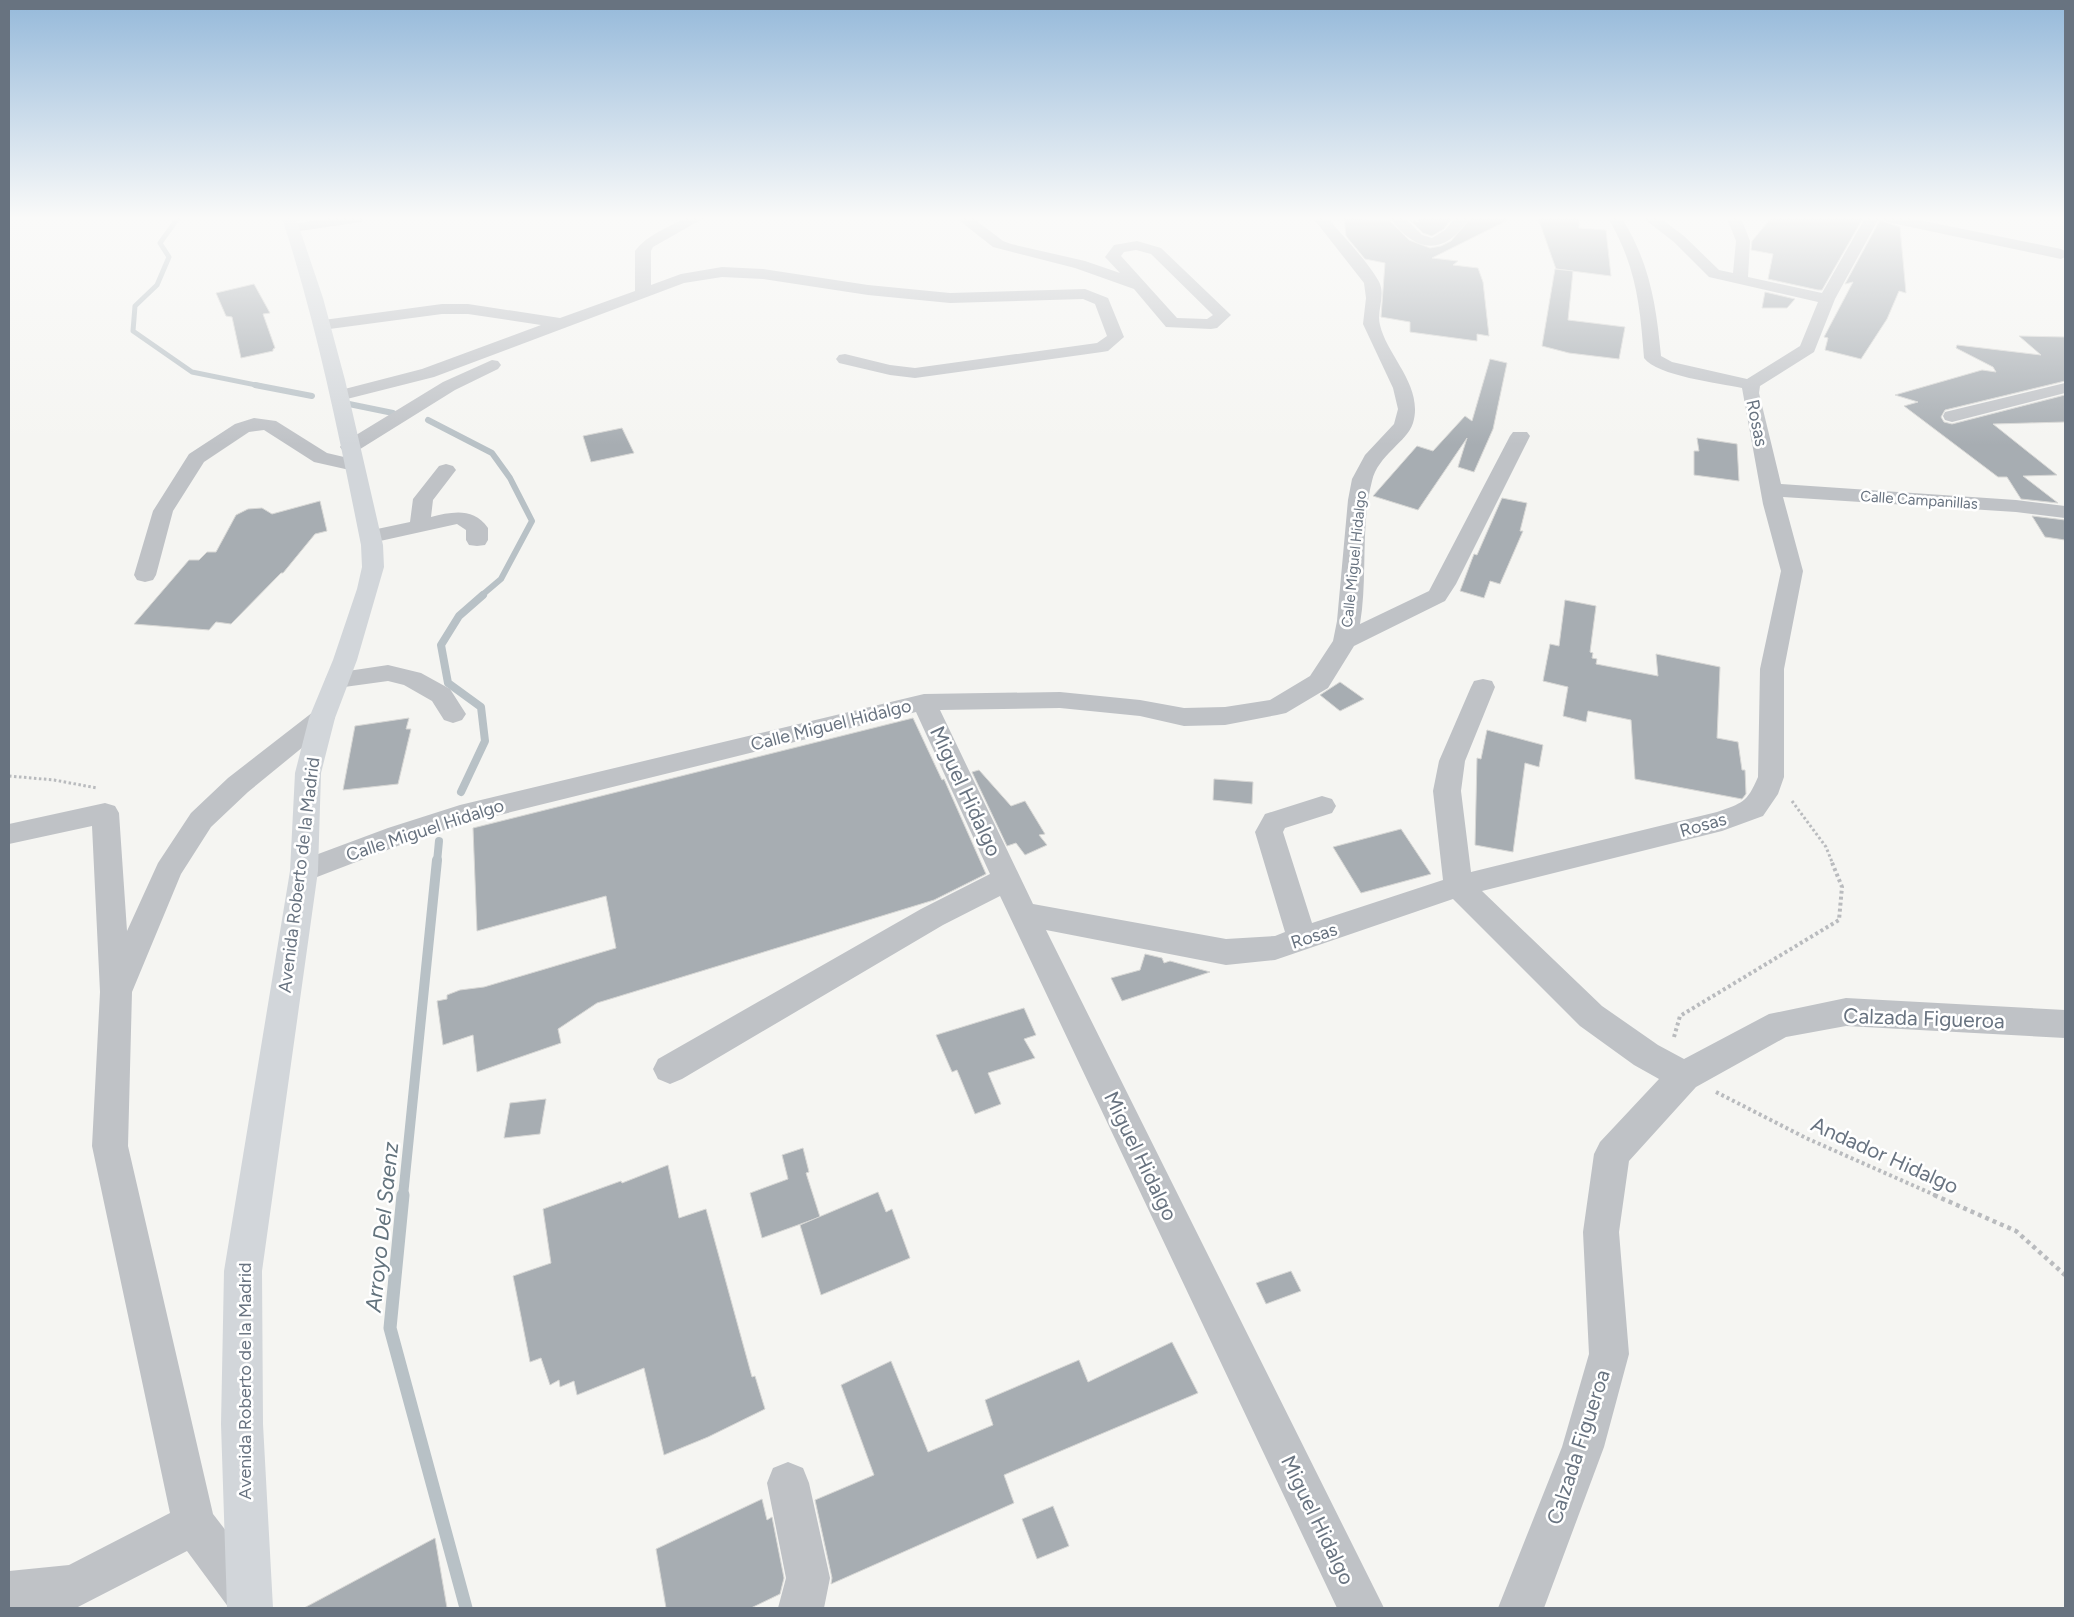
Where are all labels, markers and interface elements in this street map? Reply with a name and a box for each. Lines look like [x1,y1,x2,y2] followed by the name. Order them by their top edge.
[1741,397,1773,449] street label: Rosas
[1860,487,1978,513] street label: Calle Campanillas
[1338,489,1370,628] street label: Calle Miguel Hidalgo
[748,694,914,756] street label: Calle Miguel Hidalgo
[925,722,1007,860] street label: Miguel Hidalgo
[274,756,324,994] street label: Avenida Roberto de la Madrid
[343,794,507,866] street label: Calle Miguel Hidalgo
[1677,808,1729,842] street label: Rosas
[1288,918,1340,954] street label: Rosas
[1843,1003,2005,1033] street label: Calzada Figueroa
[1099,1087,1183,1225] street label: Miguel Hidalgo
[1808,1111,1962,1199] street label: Andador Hidalgo
[360,1140,404,1314] water label: Arroyo Del Saenz
[234,1262,256,1500] street label: Avenida Roberto de la Madrid
[1541,1366,1615,1528] street label: Calzada Figueroa
[1276,1451,1360,1589] street label: Miguel Hidalgo

